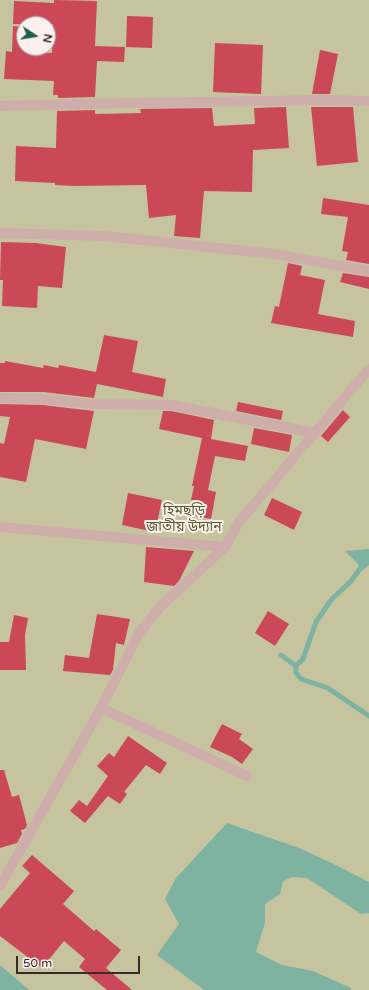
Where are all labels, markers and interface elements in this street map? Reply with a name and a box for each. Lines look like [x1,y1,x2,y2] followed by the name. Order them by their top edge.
[16,16,56,56] north arrow
[40,33,55,44] text: N
[146,503,222,536] park label: হিমছড়ি জাতীয় উদ্যান
[18,948,142,974] scale bar
[23,956,52,970] text: 50 m

